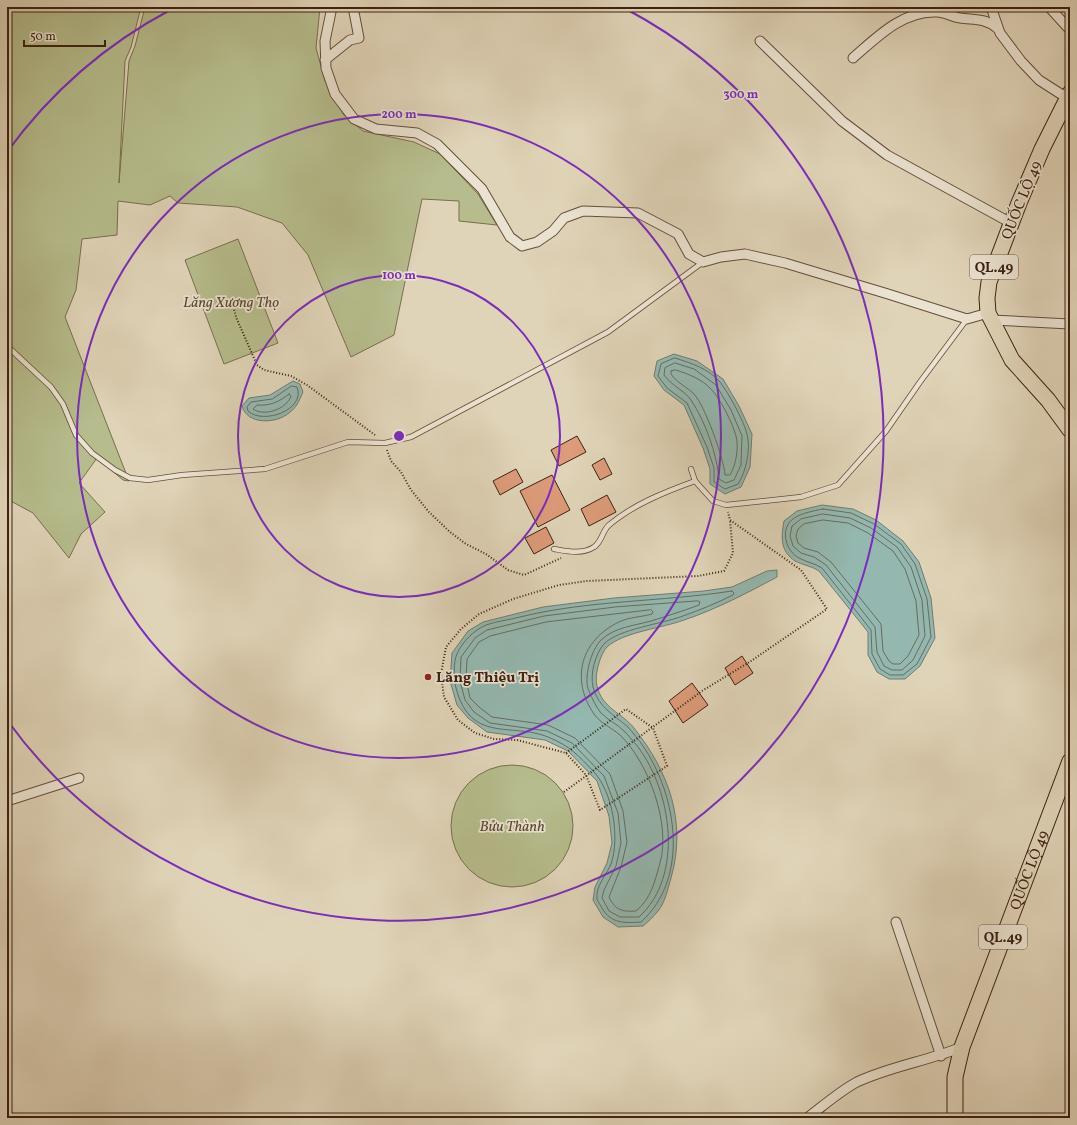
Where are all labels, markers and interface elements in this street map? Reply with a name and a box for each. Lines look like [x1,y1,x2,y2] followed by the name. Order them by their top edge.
[24,22,105,48] scale bar
[30,29,56,45] text: 50 m
[724,87,759,103] text: 300 m
[381,107,417,123] text: 200 m
[996,157,1048,243] street label: QUỐC LỘ 49
[970,255,1018,279] road number: QL.49
[382,268,416,284] text: 100 m
[183,293,279,314] park label: Lăng Xương Thọ
[392,429,406,443] centre of rings
[436,668,539,689] place label: Lăng Thiệu Trị
[423,672,433,682] marker: Lăng Thiệu Trị
[479,817,545,838] park label: Bửu Thành
[1006,828,1055,913] street label: QUỐC LỘ 49
[979,925,1027,949] road number: QL.49

